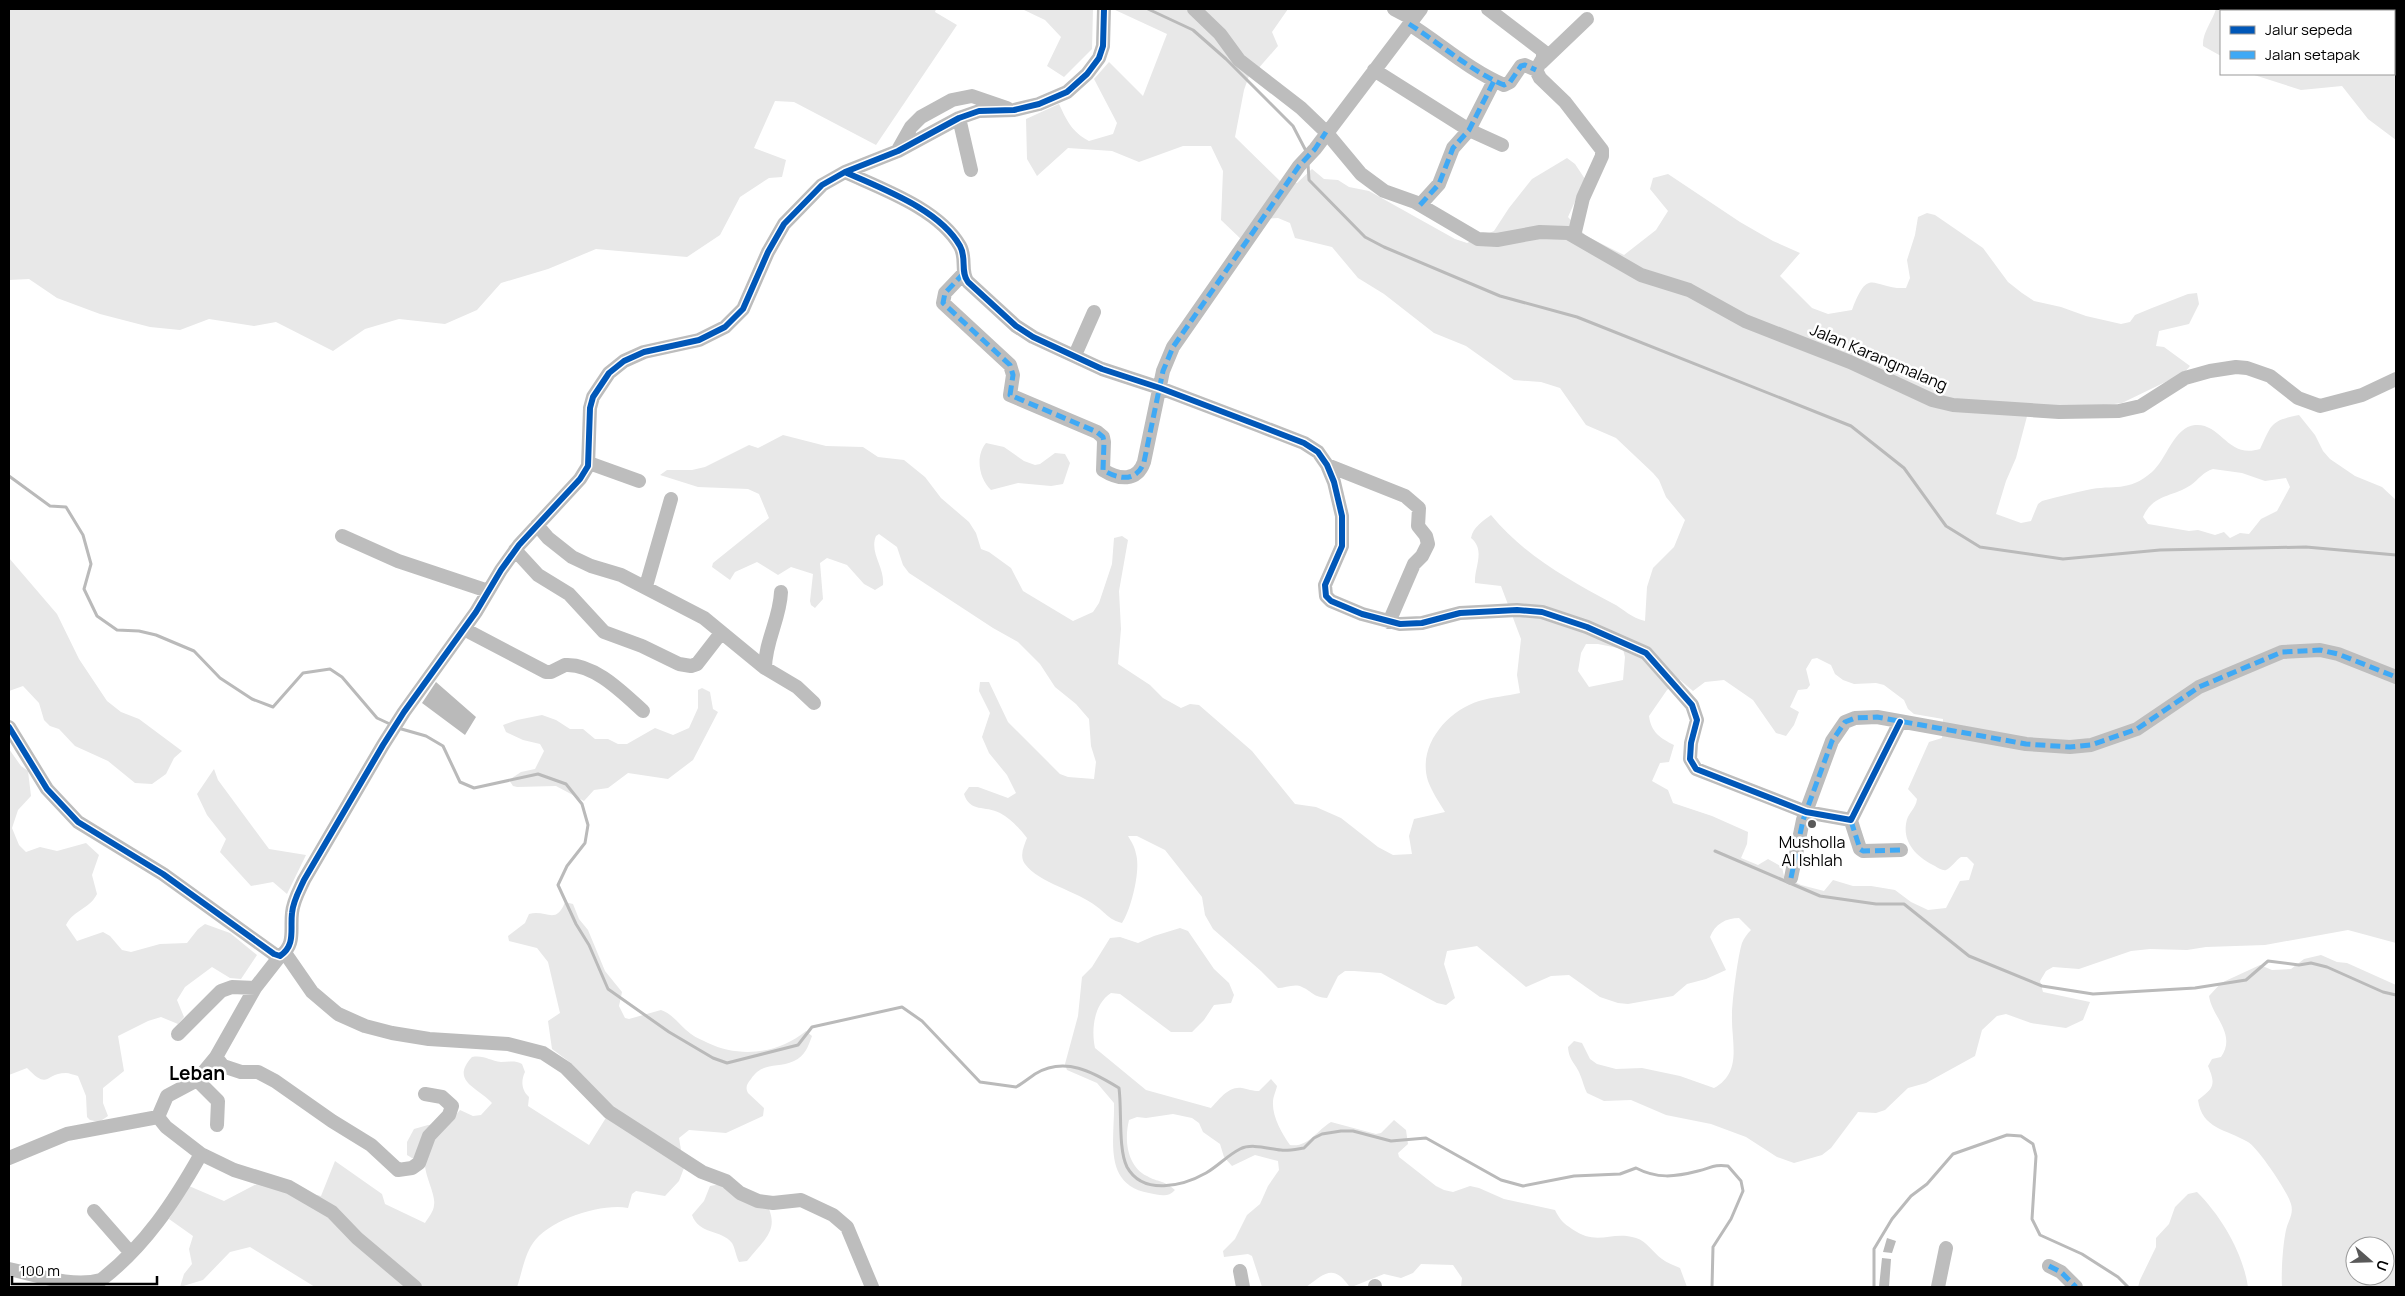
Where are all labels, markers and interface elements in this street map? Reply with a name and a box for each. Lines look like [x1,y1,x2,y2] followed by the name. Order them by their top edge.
[2220,10,2395,75] legend
[2265,19,2352,40] text: Jalur sepeda
[2265,44,2360,65] text: Jalan setapak
[1807,318,1951,396] street label: Jalan Karangmalang
[1806,818,1818,830] marker: Musholla Al Ishlah
[1779,831,1845,871] place label: Musholla Al Ishlah
[169,1060,225,1086] district label: Leban
[2345,1236,2395,1286] north arrow
[12,1254,158,1286] scale bar
[2372,1258,2393,1274] text: U
[20,1260,60,1281] text: 100 m

